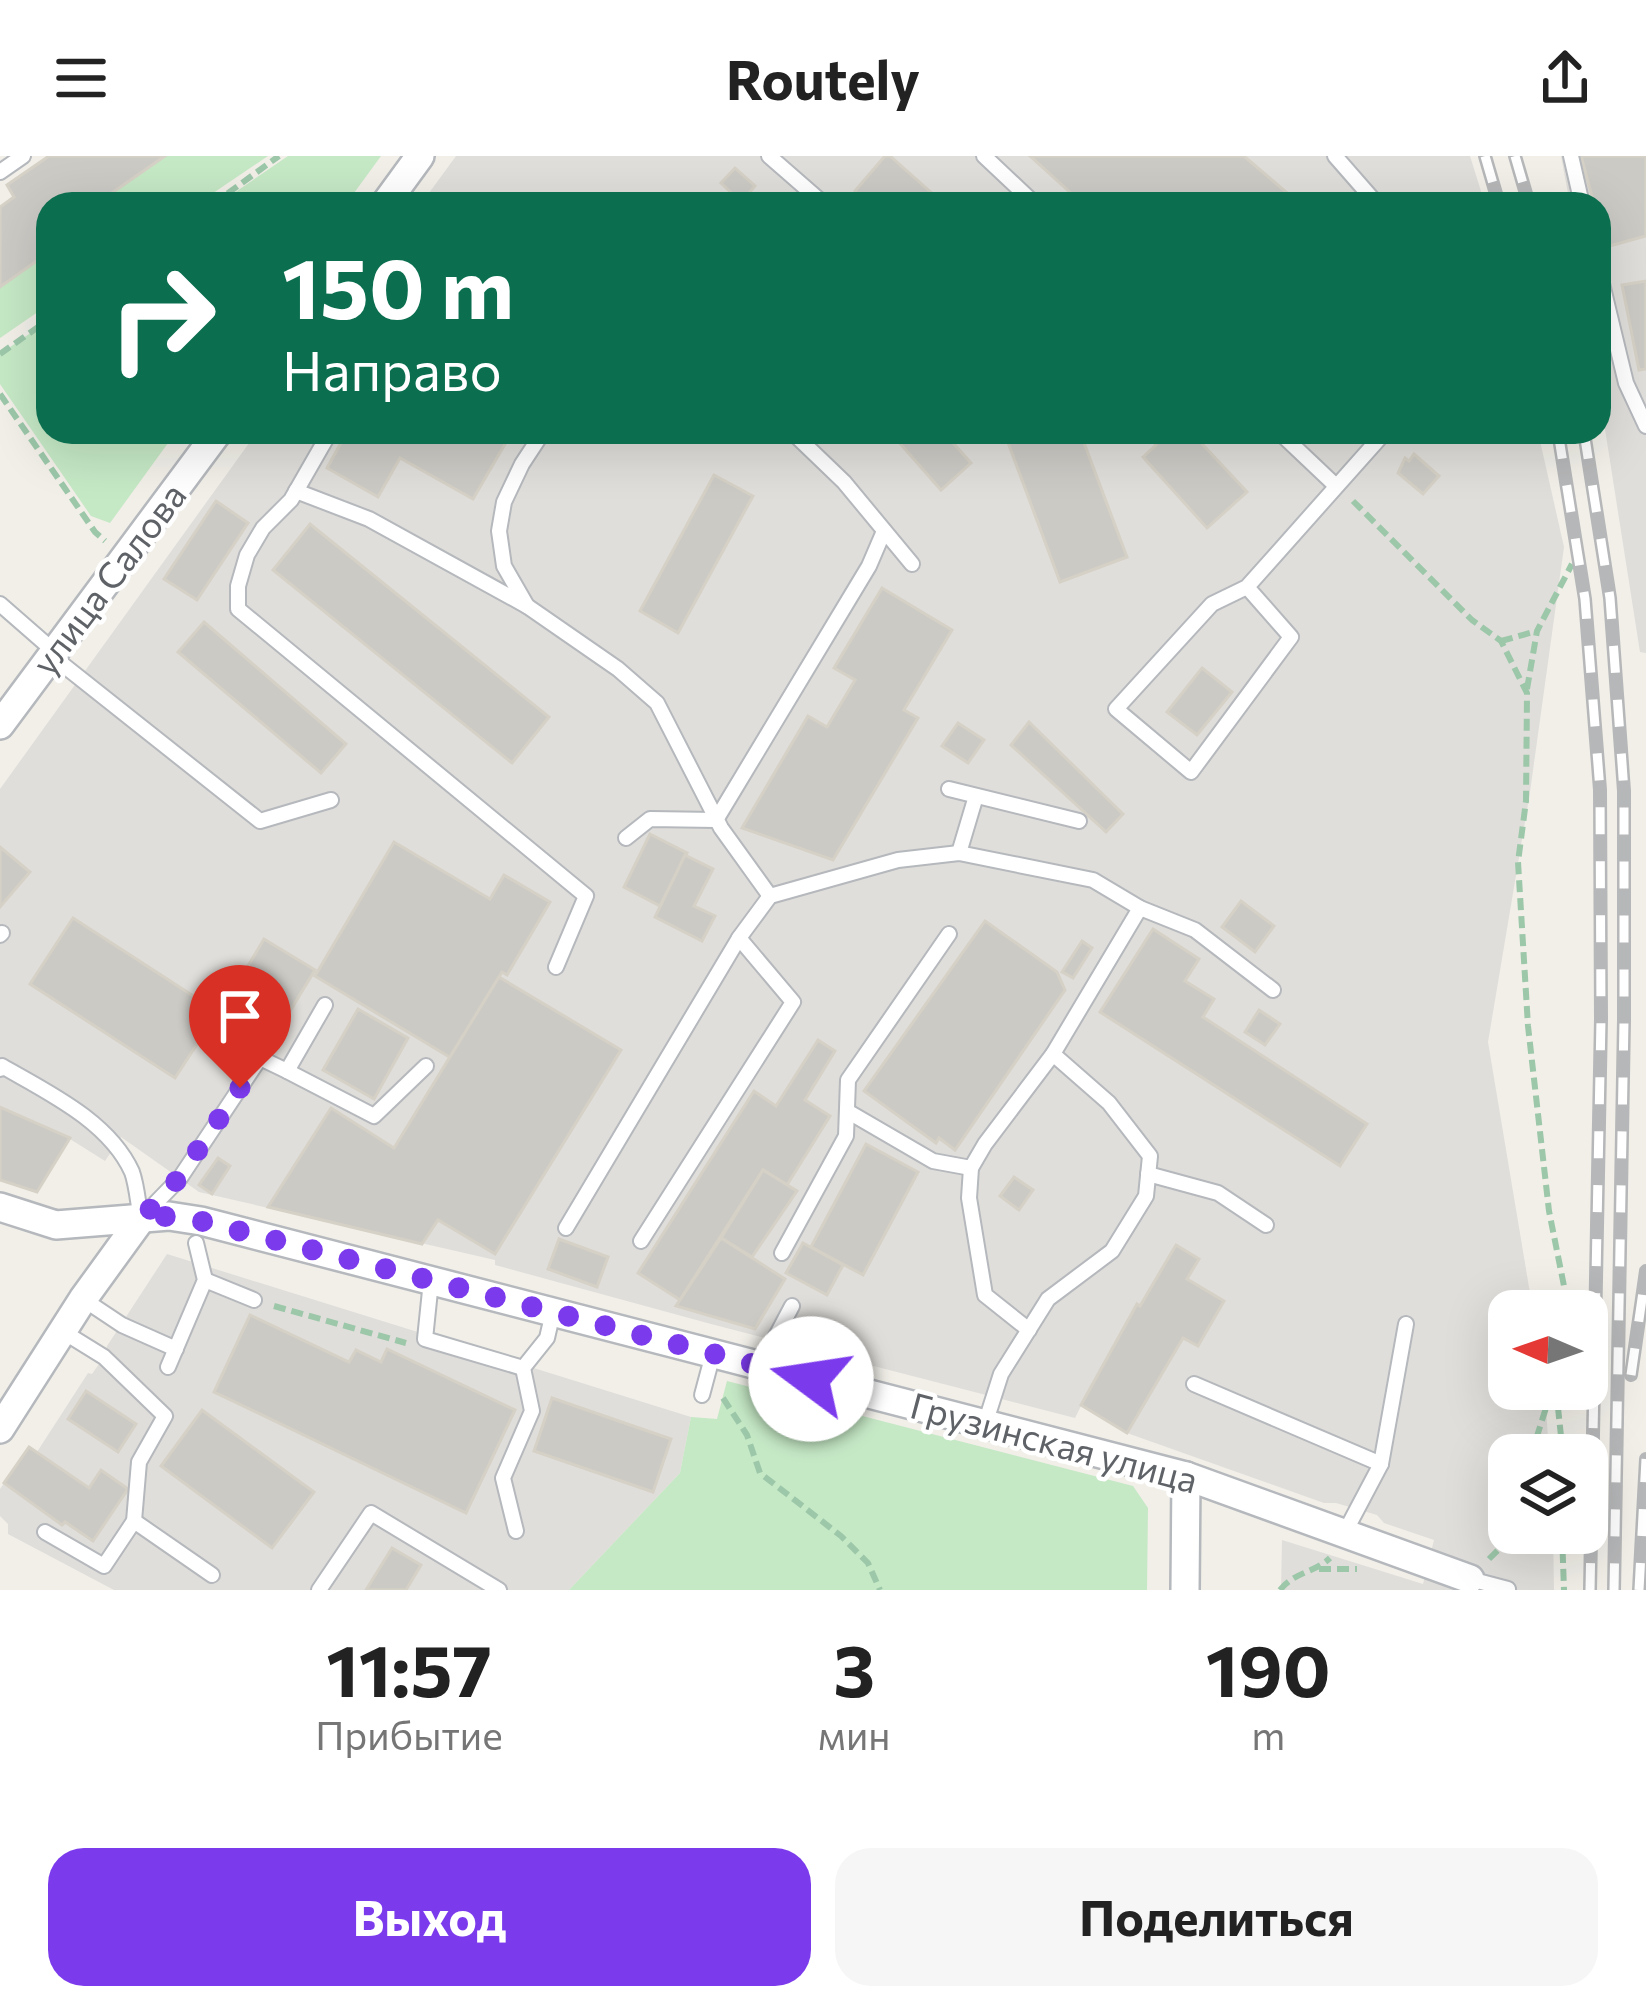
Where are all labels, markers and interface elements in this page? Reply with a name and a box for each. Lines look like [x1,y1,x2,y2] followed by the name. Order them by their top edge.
[48,45,114,111] icon: menu
[726,45,920,111] text: Routely
[1532,45,1598,111] icon: share
[282,234,514,336] text: 150 m
[84,240,240,396] icon: right
[282,336,502,402] text: Направо
[21,473,194,682] street label: улица Салова
[189,965,291,1088] pin
[207,983,273,1049] icon: arrive
[1488,1290,1608,1410] north arrow
[1488,1290,1608,1554] map controls
[748,1316,874,1442] position arrow
[906,1382,1203,1501] street label: Грузинская улица
[1488,1434,1608,1554] button: layers
[326,1624,492,1712] text: 11:57
[833,1624,875,1712] text: 3
[1206,1624,1331,1712] text: 190
[315,1710,503,1758] text: Прибытие
[818,1710,890,1758] text: мин
[1251,1710,1285,1758] text: m
[48,1848,811,1986] button: Выход
[835,1848,1598,1986] button: Поделиться

